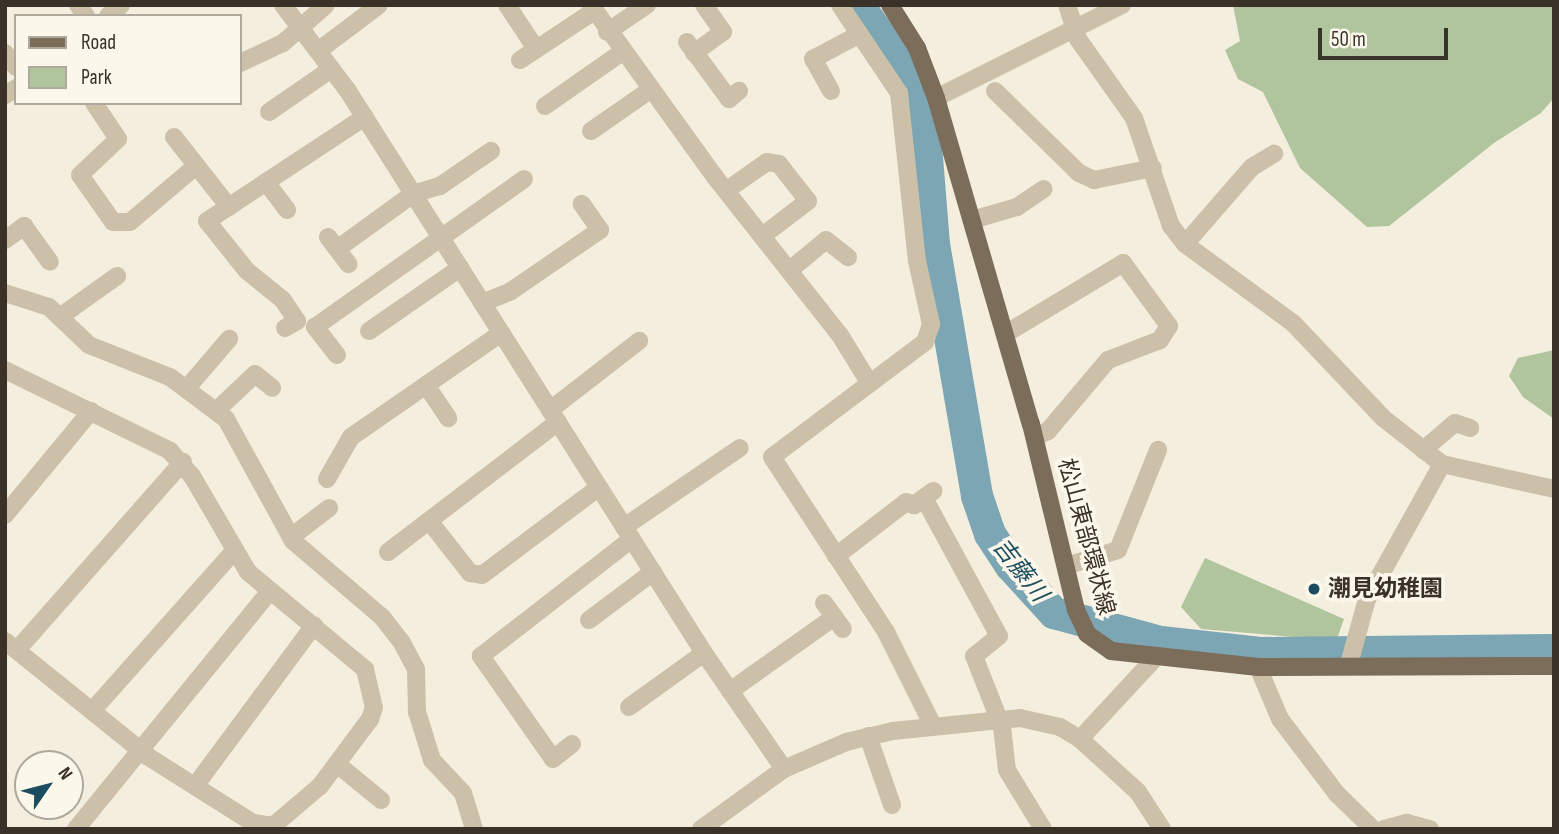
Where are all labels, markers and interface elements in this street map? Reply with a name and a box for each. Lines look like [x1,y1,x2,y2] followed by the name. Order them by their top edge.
[14,14,242,105] legend
[1321,14,1450,58] scale bar
[1331,27,1366,52] text: 50 m
[81,30,116,55] text: Road
[81,65,112,90] text: Park
[1052,456,1120,618] street label: 松山東部環状線
[986,533,1054,607] water label: 吉藤川
[1328,575,1443,603] place label: 潮見幼稚園
[1306,581,1322,597] marker: 潮見幼稚園
[14,750,84,820] north arrow
[53,763,77,785] text: N

